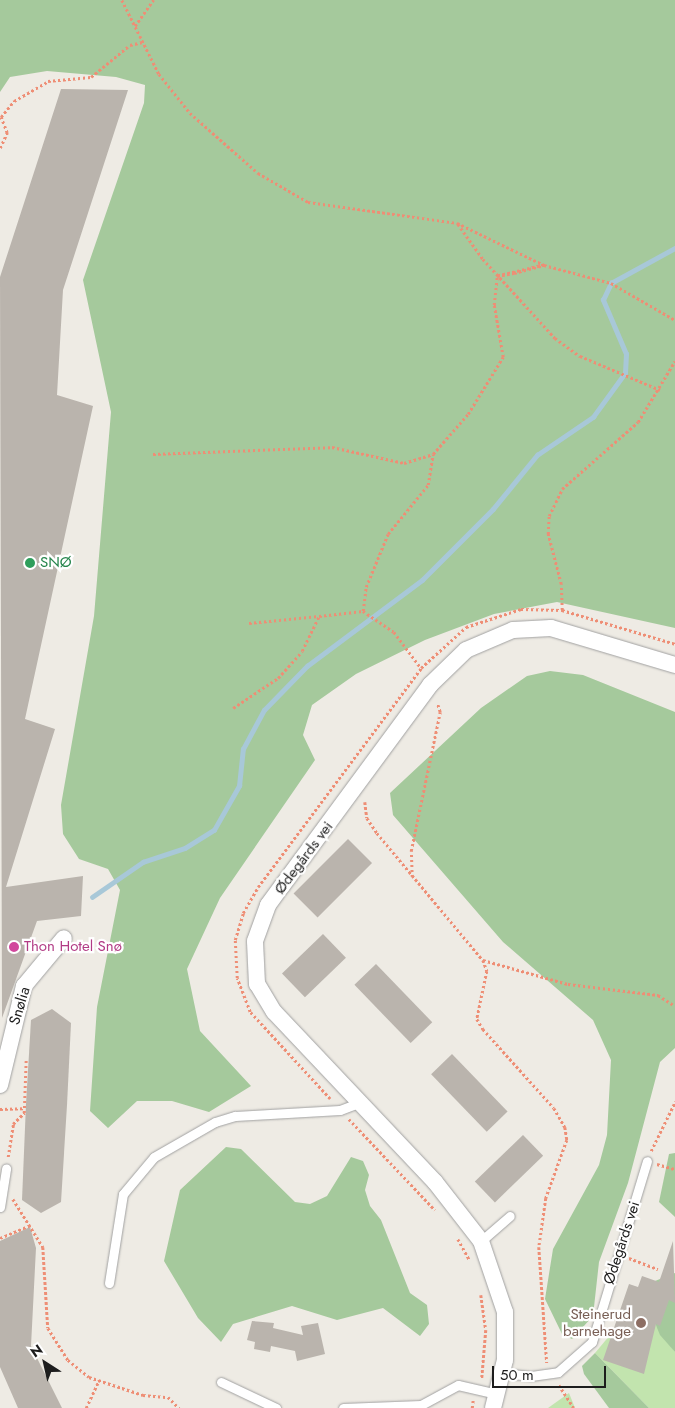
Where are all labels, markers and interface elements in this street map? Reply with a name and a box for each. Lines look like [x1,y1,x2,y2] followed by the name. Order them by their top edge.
[40,554,72,572] place label: SNØ
[24,557,36,569] marker: SNØ
[271,818,337,898] street label: Ødegårds vei
[24,938,122,956] place label: Thon Hotel Snø
[8,941,20,953] marker: Thon Hotel Snø
[6,985,34,1027] street label: Snølia
[600,1199,644,1287] street label: Ødegårds vei
[563,1305,631,1340] place label: Steinerud barnehage
[635,1317,647,1329] marker: Steinerud barnehage
[20,1338,70,1388] north arrow
[26,1339,47,1362] text: N
[495,1356,609,1388] scale bar
[500,1364,534,1386] text: 50 m

